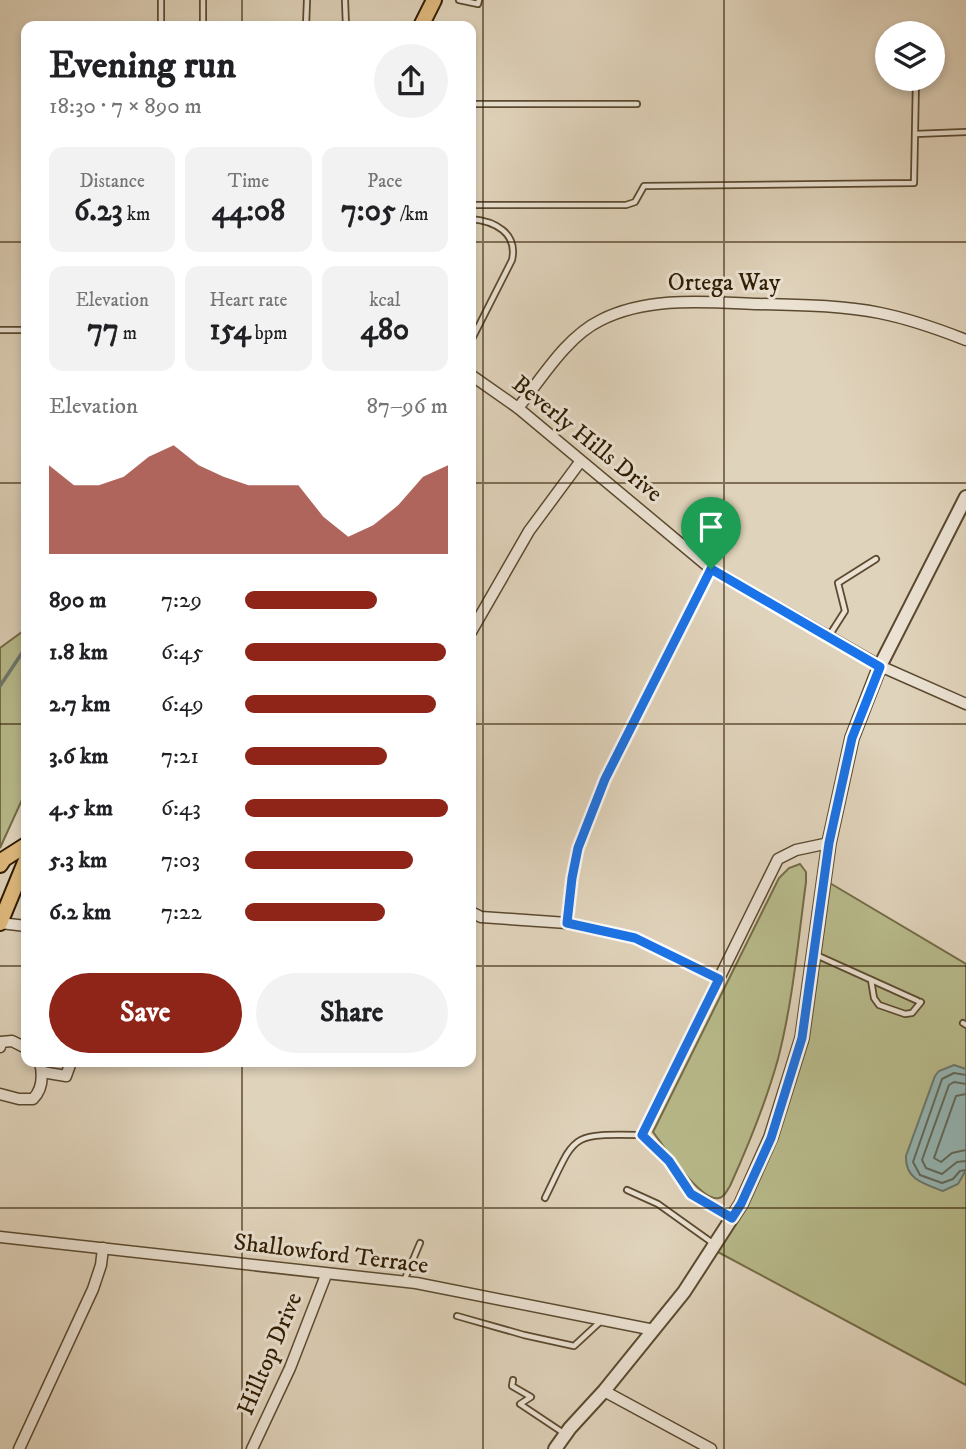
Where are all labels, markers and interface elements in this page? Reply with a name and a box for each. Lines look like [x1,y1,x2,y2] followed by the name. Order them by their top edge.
[875,21,945,91] map controls
[875,21,945,91] button: layers
[49,42,236,90] text: Evening run
[374,44,448,118] button: share
[49,92,202,121] text: 18:30 · 7 × 890 m
[79,170,145,193] text: Distance
[228,170,269,193] text: Time
[367,170,402,193] text: Pace
[74,193,123,230] text: 6.23
[212,193,285,230] text: 44:08
[341,193,396,230] text: 7:05
[123,203,150,226] text: km
[396,203,429,226] text: /km
[668,268,781,298] street label: Ortega Way
[75,289,149,312] text: Elevation
[210,289,287,312] text: Heart rate
[369,289,400,312] text: kcal
[87,312,119,349] text: 77
[209,312,251,349] text: 154
[361,312,409,349] text: 480
[119,322,137,345] text: m
[251,322,288,345] text: bpm
[506,369,668,509] street label: Beverly Hills Drive
[49,392,138,421] text: Elevation
[367,392,448,421] text: 87–96 m
[681,497,741,569] pin
[692,508,730,546] icon: arrive
[49,586,107,615] text: 890 m
[161,586,202,615] text: 7:29
[49,638,108,667] text: 1.8 km
[161,638,204,667] text: 6:45
[49,690,110,719] text: 2.7 km
[161,690,204,719] text: 6:49
[49,742,109,771] text: 3.6 km
[161,742,199,771] text: 7:21
[49,794,113,823] text: 4.5 km
[161,794,201,823] text: 6:43
[49,846,107,875] text: 5.3 km
[161,846,200,875] text: 7:03
[49,898,111,927] text: 6.2 km
[161,898,202,927] text: 7:22
[49,973,242,1053] button: Save
[256,973,448,1053] button: Share
[232,1227,430,1281] street label: Shallowford Terrace
[231,1288,309,1420] street label: Hilltop Drive

